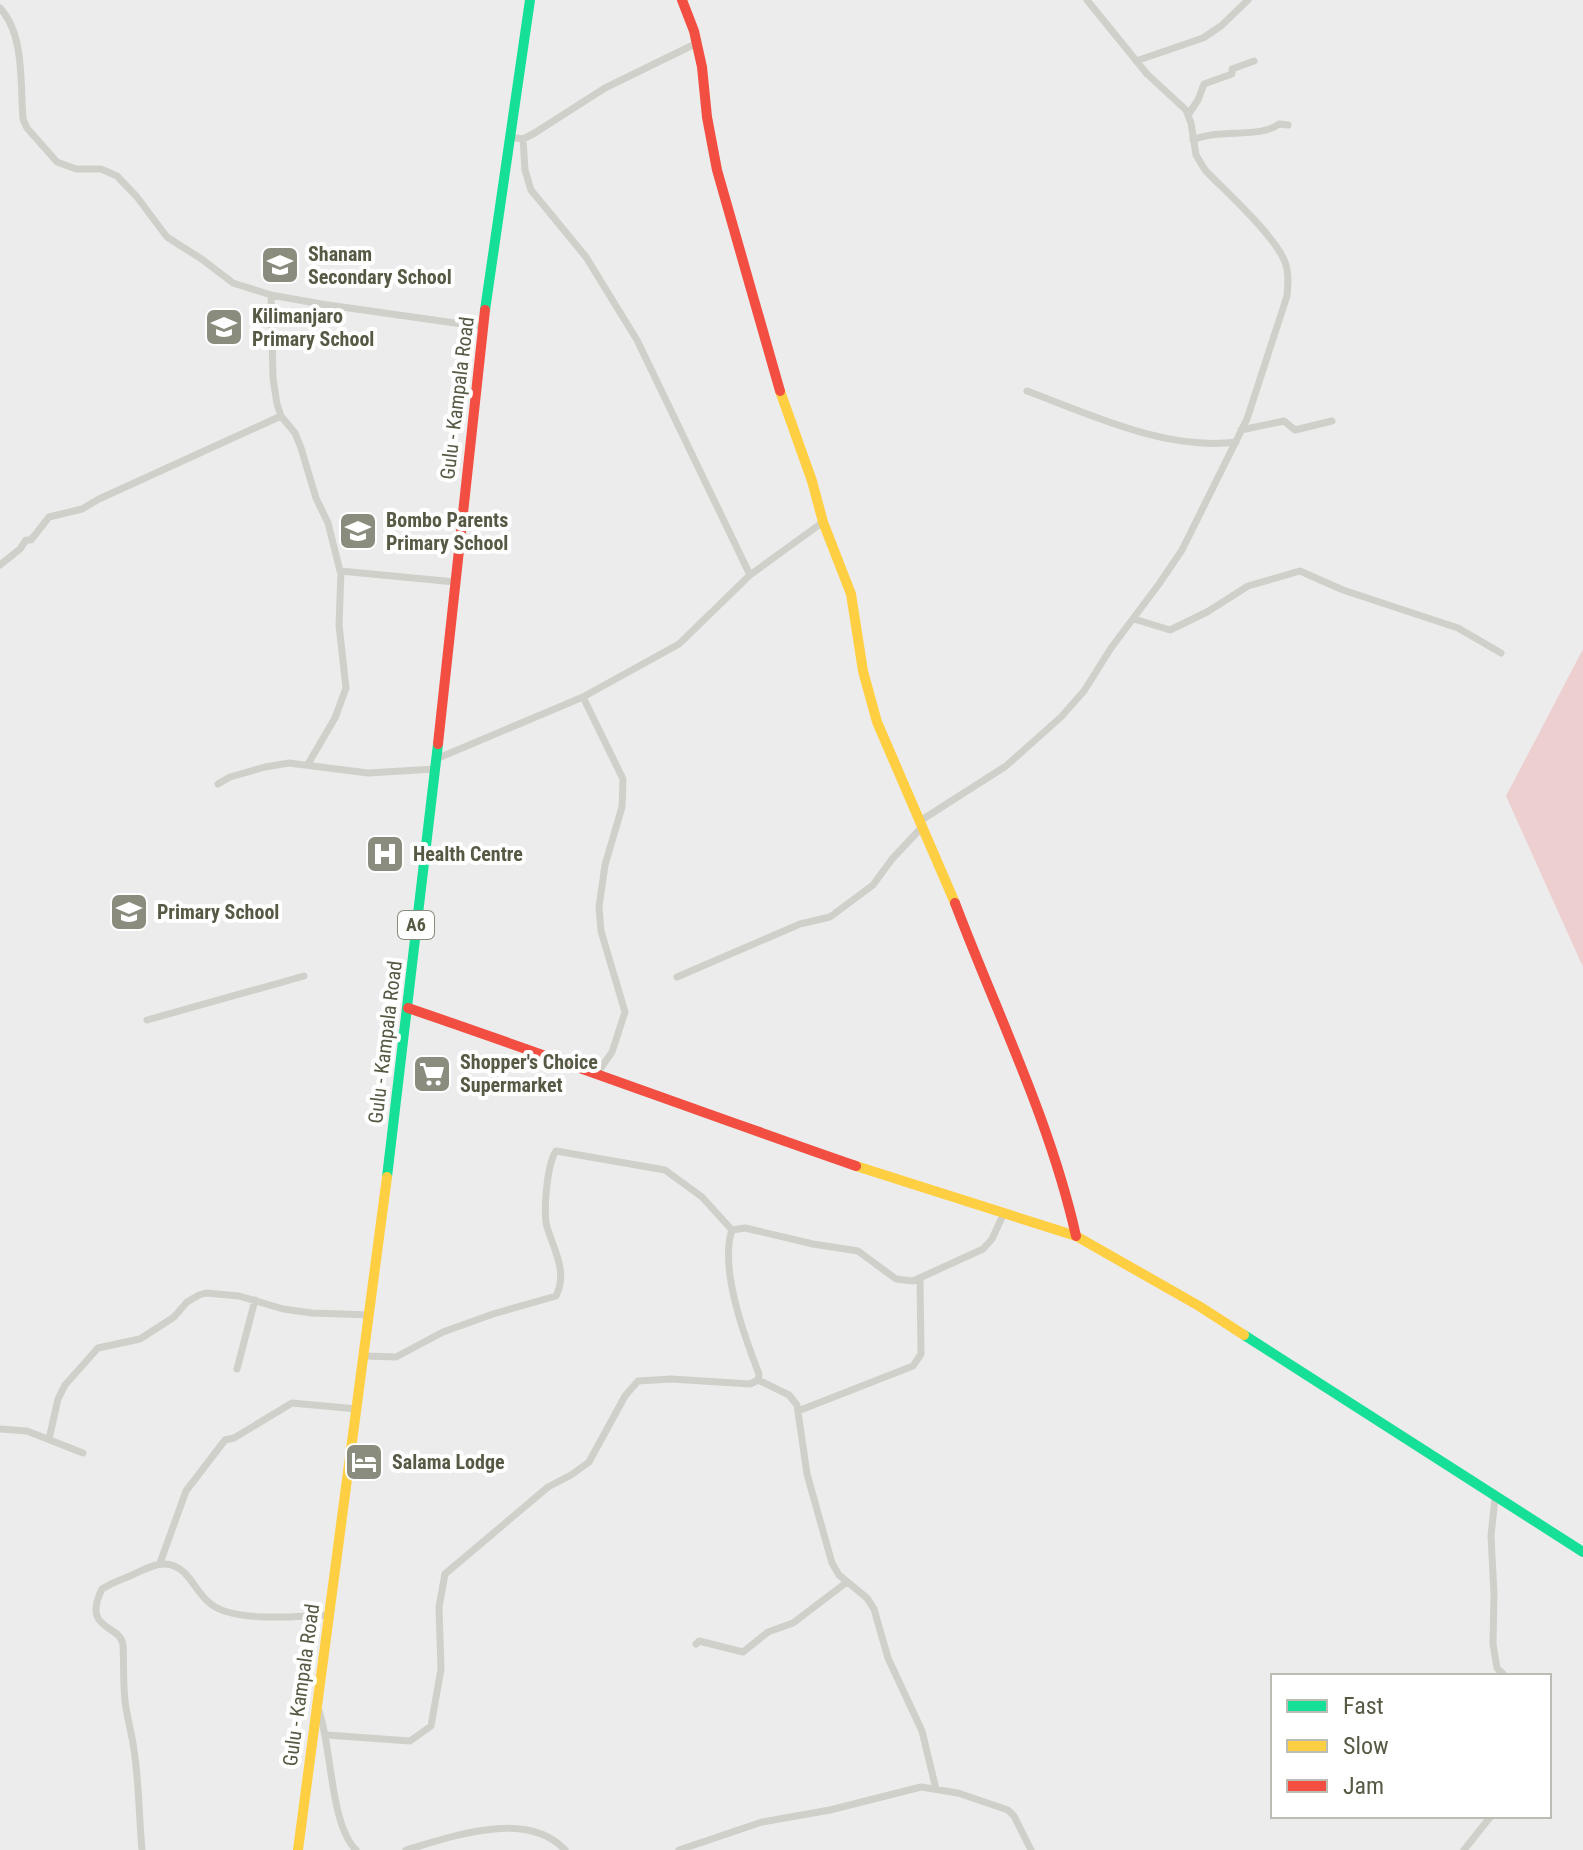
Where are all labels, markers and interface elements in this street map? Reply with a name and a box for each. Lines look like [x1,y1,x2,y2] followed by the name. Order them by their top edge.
[308,242,452,289] place label: Shanam Secondary School
[259,244,301,286] school or university icon: Shanam Secondary School
[252,304,374,351] place label: Kilimanjaro Primary School
[203,306,245,348] school or university icon: Kilimanjaro Primary School
[435,315,479,481] street label: Gulu - Kampala Road
[386,508,508,555] place label: Bombo Parents Primary School
[337,510,379,552] school or university icon: Bombo Parents Primary School
[364,833,406,875] hospital icon: Health Centre
[413,842,523,866] place label: Health Centre
[108,891,150,933] school or university icon: Primary School
[157,900,279,924] place label: Primary School
[398,911,434,939] road number: A6
[363,959,407,1125] street label: Gulu - Kampala Road
[460,1050,598,1097] place label: Shopper's Choice Supermarket
[411,1053,453,1095] supermarket icon: Shopper's Choice Supermarket
[343,1441,385,1483] hotel icon: Salama Lodge
[392,1450,505,1474] place label: Salama Lodge
[278,1602,324,1768] street label: Gulu - Kampala Road
[1271,1674,1551,1818] legend
[1343,1692,1384,1720] text: Fast
[1343,1732,1389,1760] text: Slow
[1343,1772,1384,1800] text: Jam

